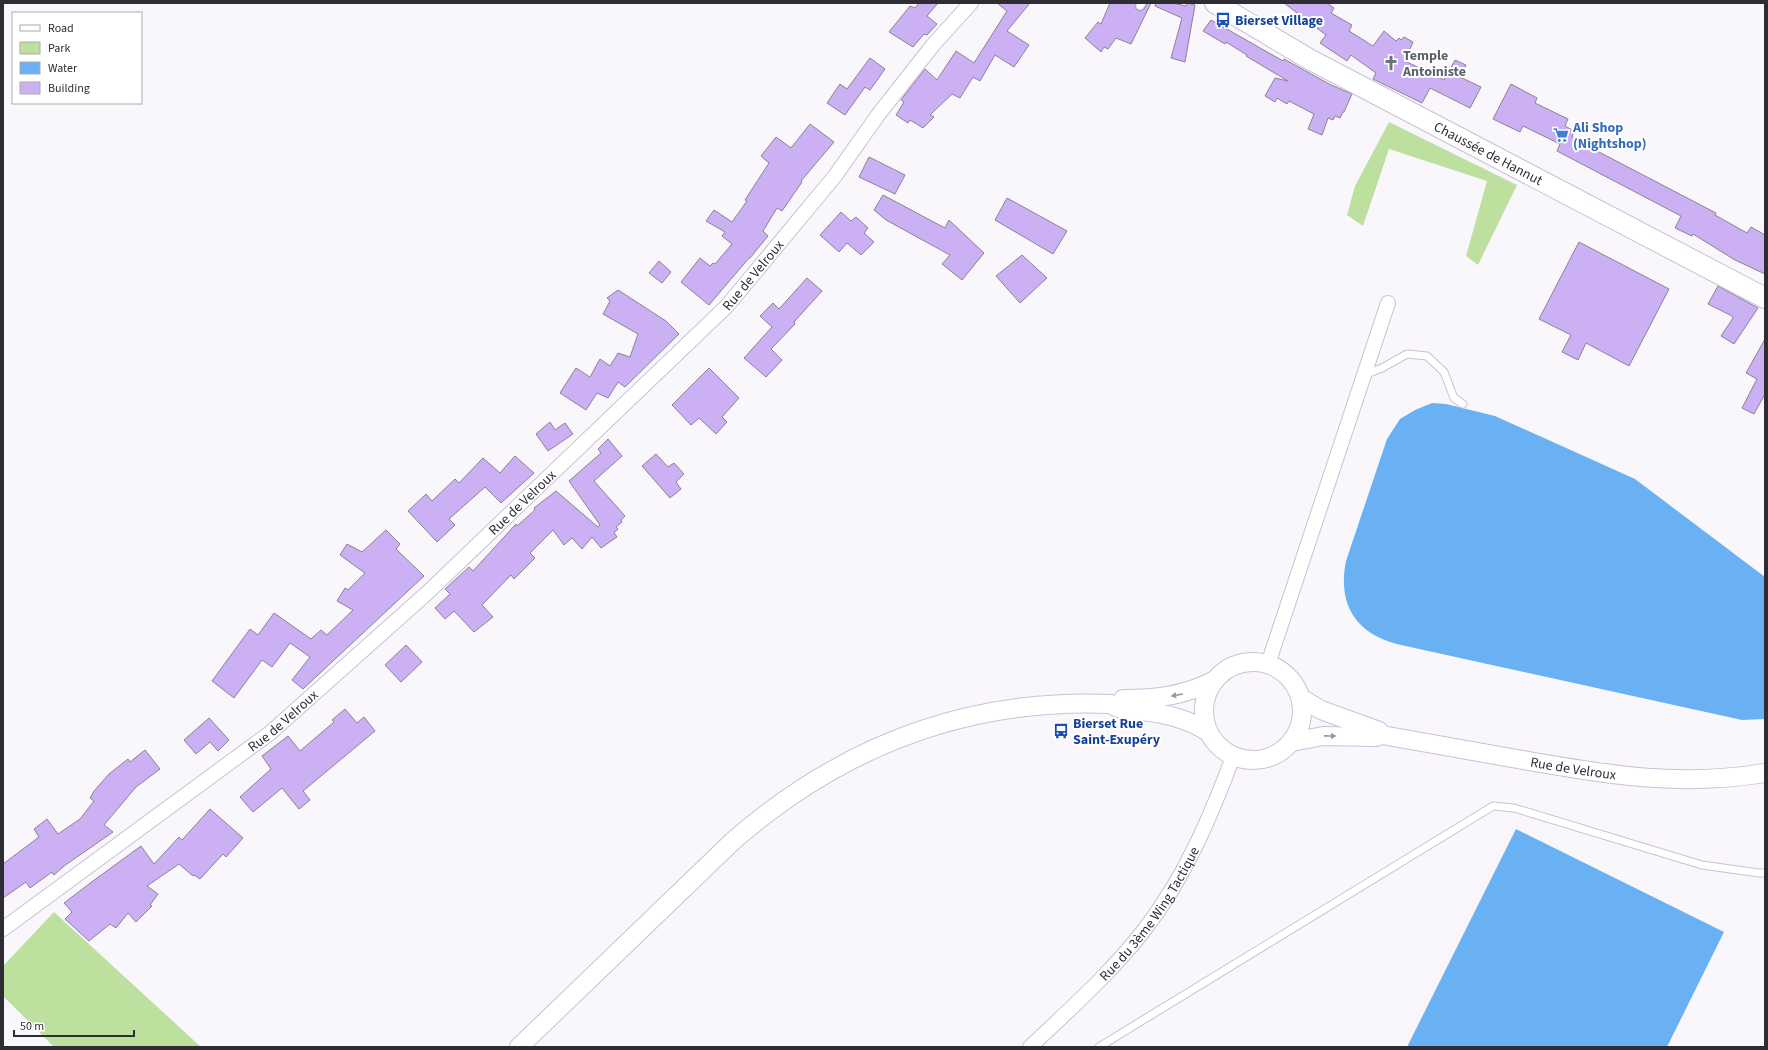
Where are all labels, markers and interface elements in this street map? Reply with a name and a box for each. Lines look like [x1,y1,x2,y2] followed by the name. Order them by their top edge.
[1214,11,1232,29] bus stop icon: Bierset Village
[1235,11,1323,31] place label: Bierset Village
[12,12,142,104] legend
[48,20,74,37] text: Road
[48,40,70,57] text: Park
[1402,46,1466,82] place label: Temple Antoiniste
[1382,54,1400,72] church icon: Temple Antoiniste
[48,60,78,77] text: Water
[48,80,90,97] text: Building
[1430,117,1546,191] street label: Chaussée de Hannut
[1572,118,1647,154] place label: Ali Shop (Nightshop)
[1552,126,1570,144] supermarket icon: Ali Shop (Nightshop)
[718,235,789,315] street label: Rue de Velroux
[484,465,561,540] street label: Rue de Velroux
[244,685,323,757] street label: Rue de Velroux
[1171,692,1183,698] one-way arrow
[1073,714,1161,750] place label: Bierset Rue Saint-Exupéry
[1052,722,1070,740] bus stop icon: Bierset Rue Saint-Exupéry
[1324,733,1337,739] one-way arrow
[1529,752,1618,786] street label: Rue de Velroux
[1095,843,1205,986] street label: Rue du 3ème Wing Tactique
[14,1012,134,1038] scale bar
[20,1018,44,1035] text: 50 m

